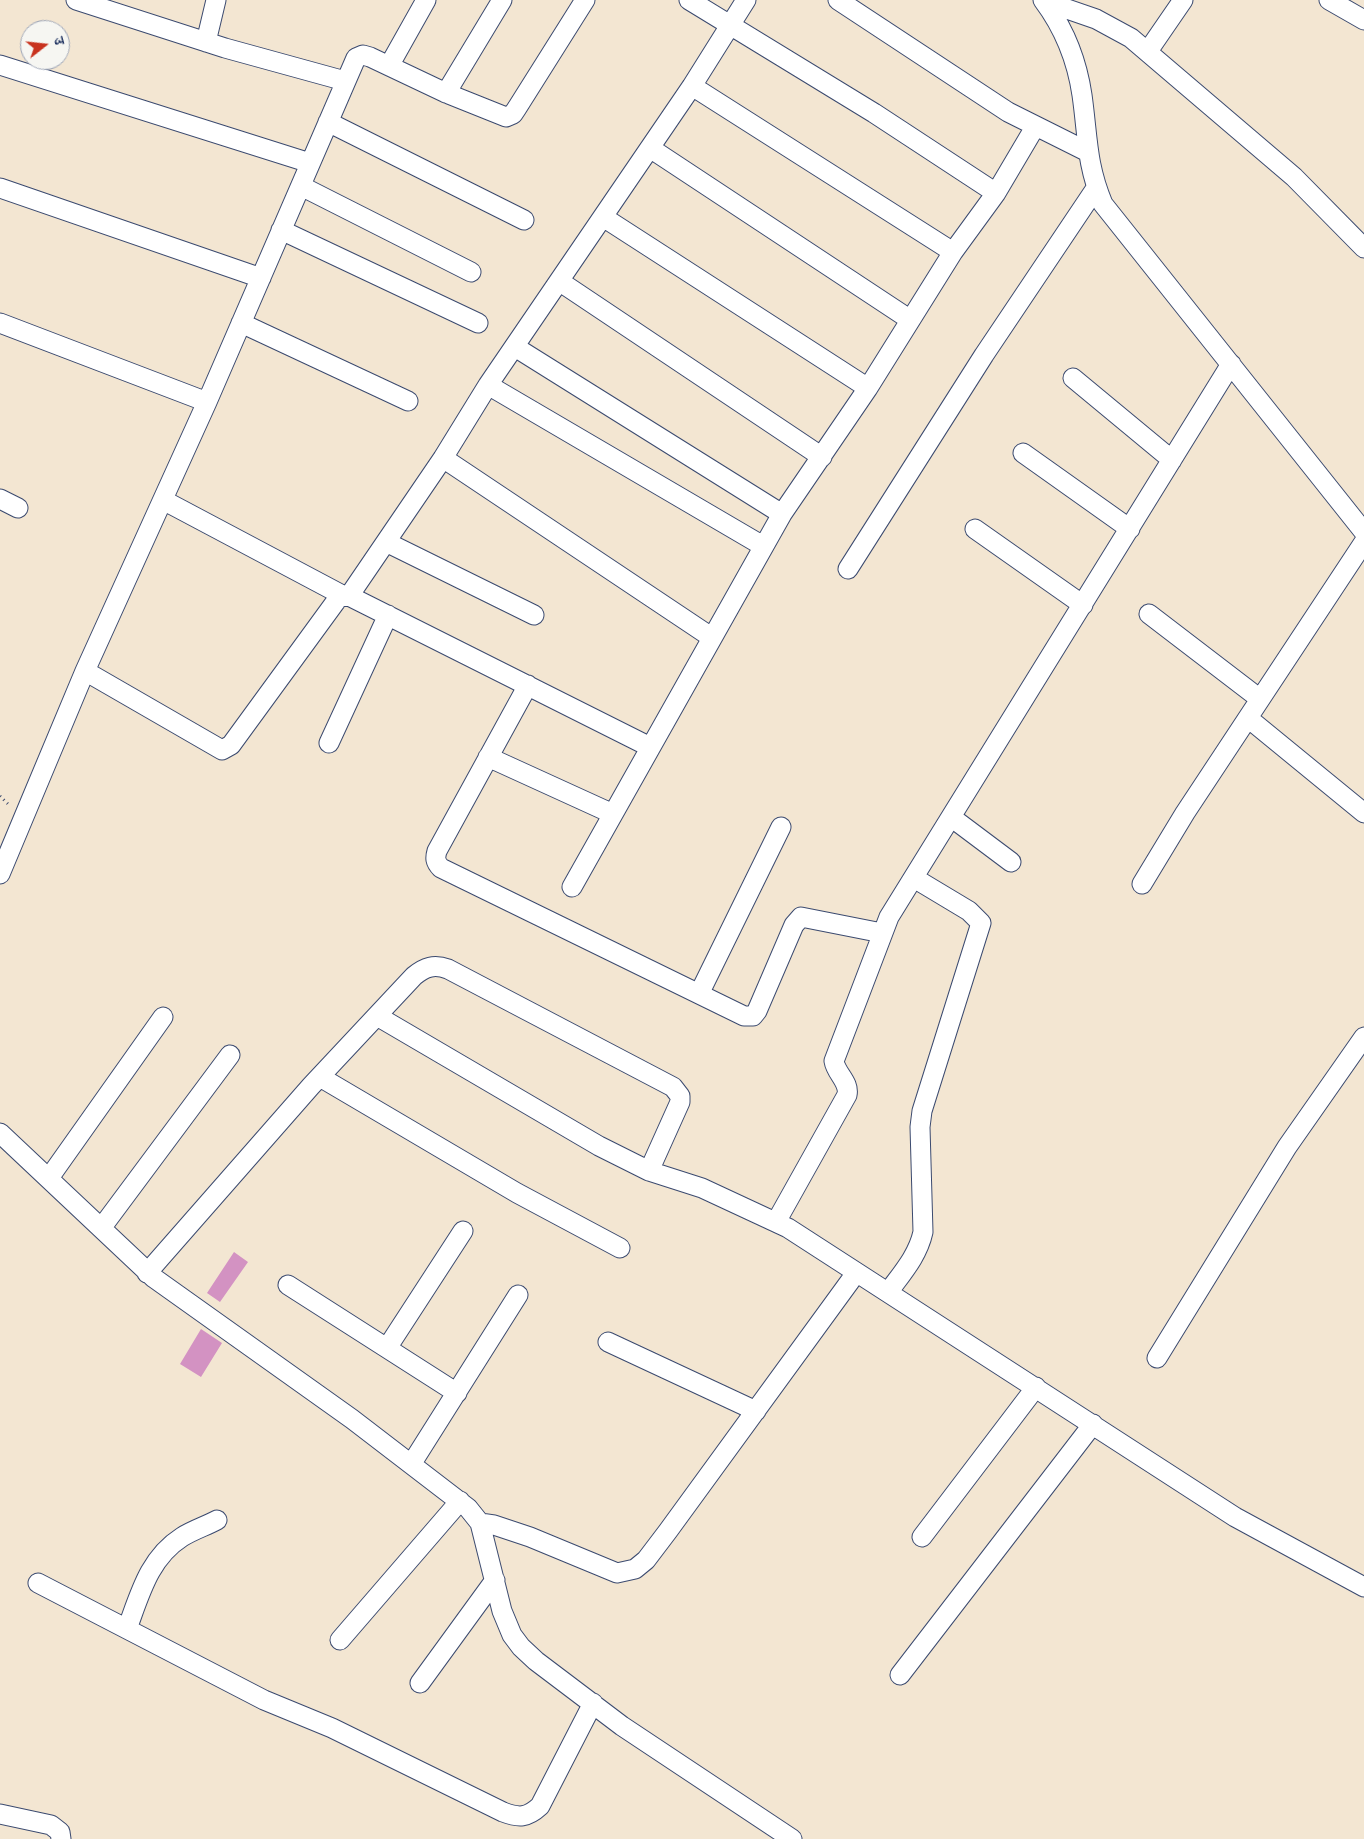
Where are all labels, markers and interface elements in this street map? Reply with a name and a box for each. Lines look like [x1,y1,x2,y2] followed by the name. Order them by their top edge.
[20,20,70,70] north arrow
[49,35,68,47] text: उ

